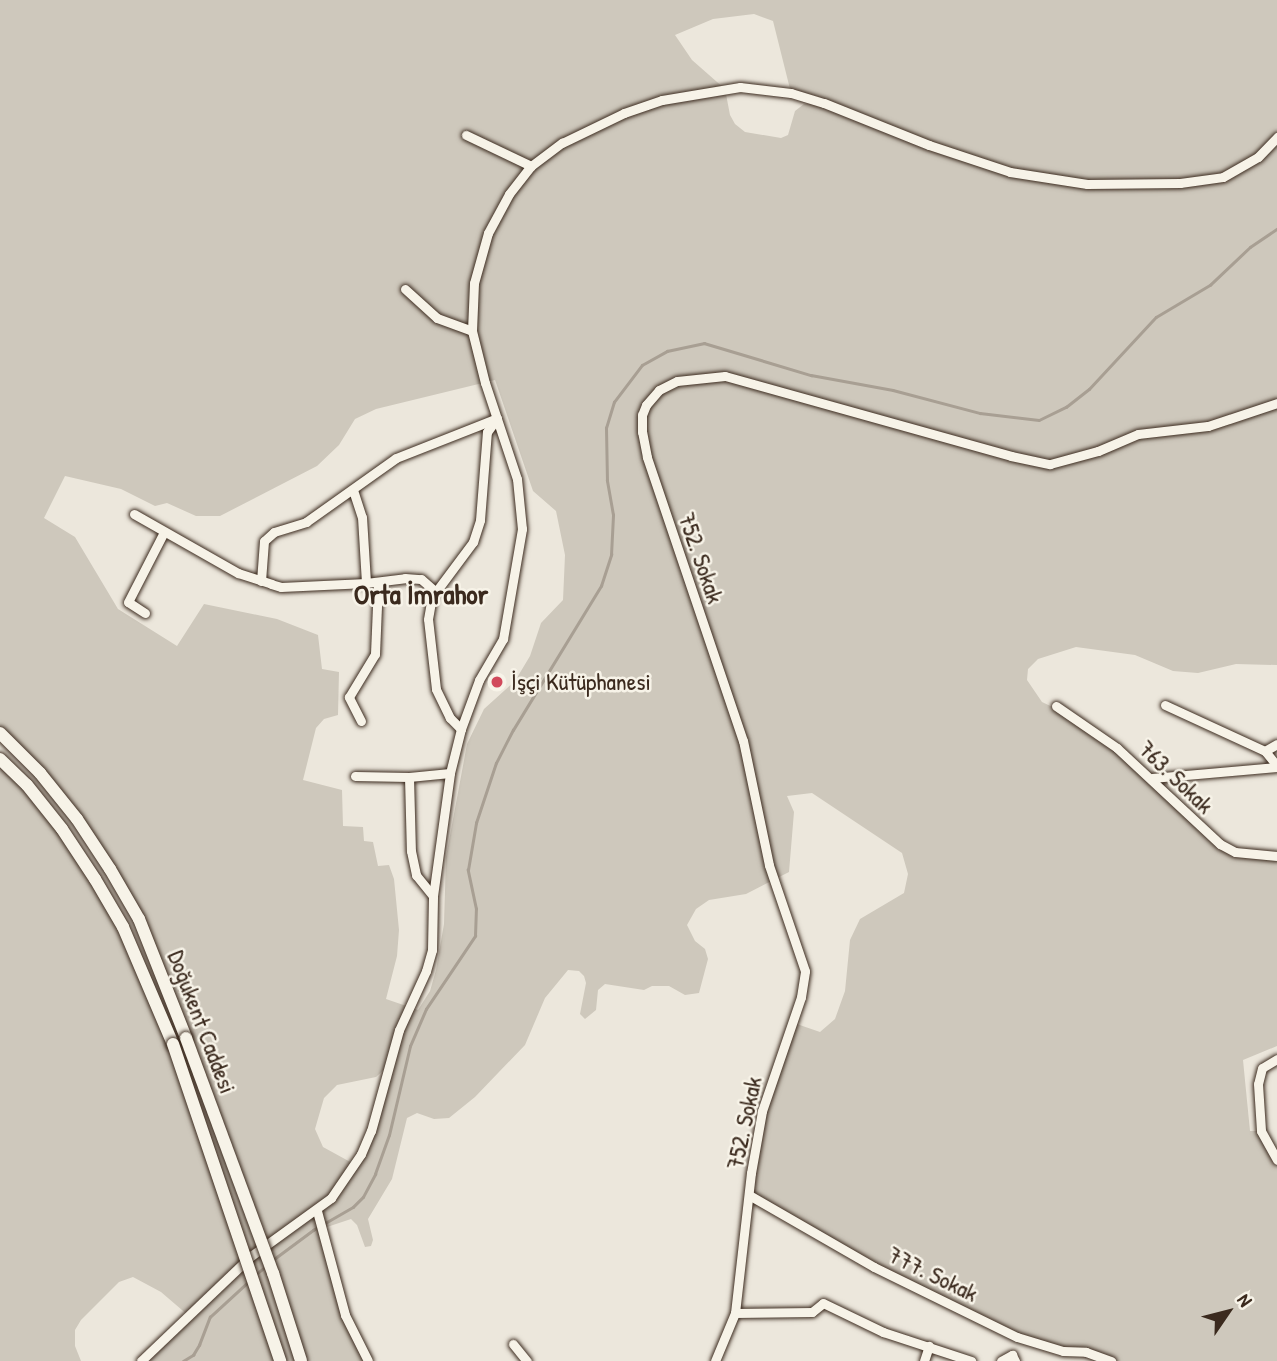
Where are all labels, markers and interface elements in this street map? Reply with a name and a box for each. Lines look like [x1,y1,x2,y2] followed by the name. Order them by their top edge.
[672,509,730,607] street label: 752. Sokak
[354,577,488,611] district label: Orta İmrahor
[511,668,651,696] place label: İşçi Kütüphanesi
[489,674,505,690] marker: İşçi Kütüphanesi
[1133,734,1219,820] street label: 763. Sokak
[162,946,242,1098] street label: Doğukent Caddesi
[720,1074,768,1172] street label: 752. Sokak
[883,1240,983,1308] street label: 777. Sokak
[1193,1277,1263,1347] north arrow
[1232,1288,1259,1312] text: N

